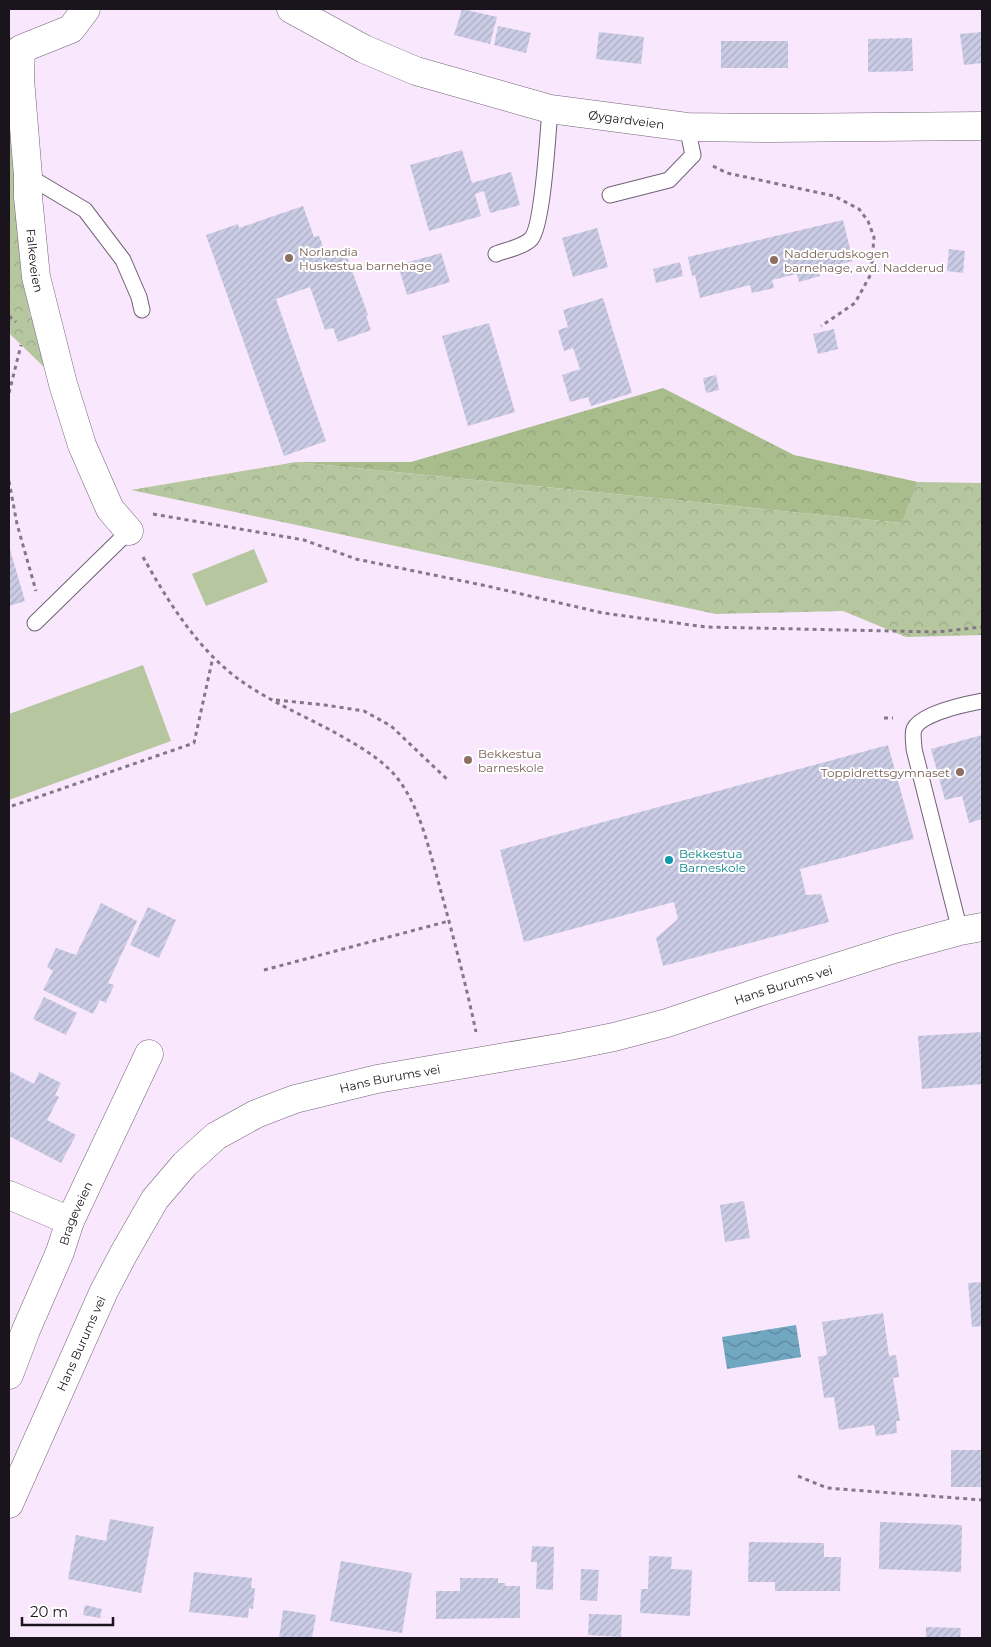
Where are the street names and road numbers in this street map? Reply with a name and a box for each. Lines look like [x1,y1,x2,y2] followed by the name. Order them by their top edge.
[587,107,665,131] street label: Øygardveien
[24,228,47,294] street label: Falkeveien
[732,962,834,1007] street label: Hans Burums vei
[338,1061,441,1095] street label: Hans Burums vei
[55,1179,95,1247] street label: Brageveien
[53,1293,108,1393] street label: Hans Burums vei

